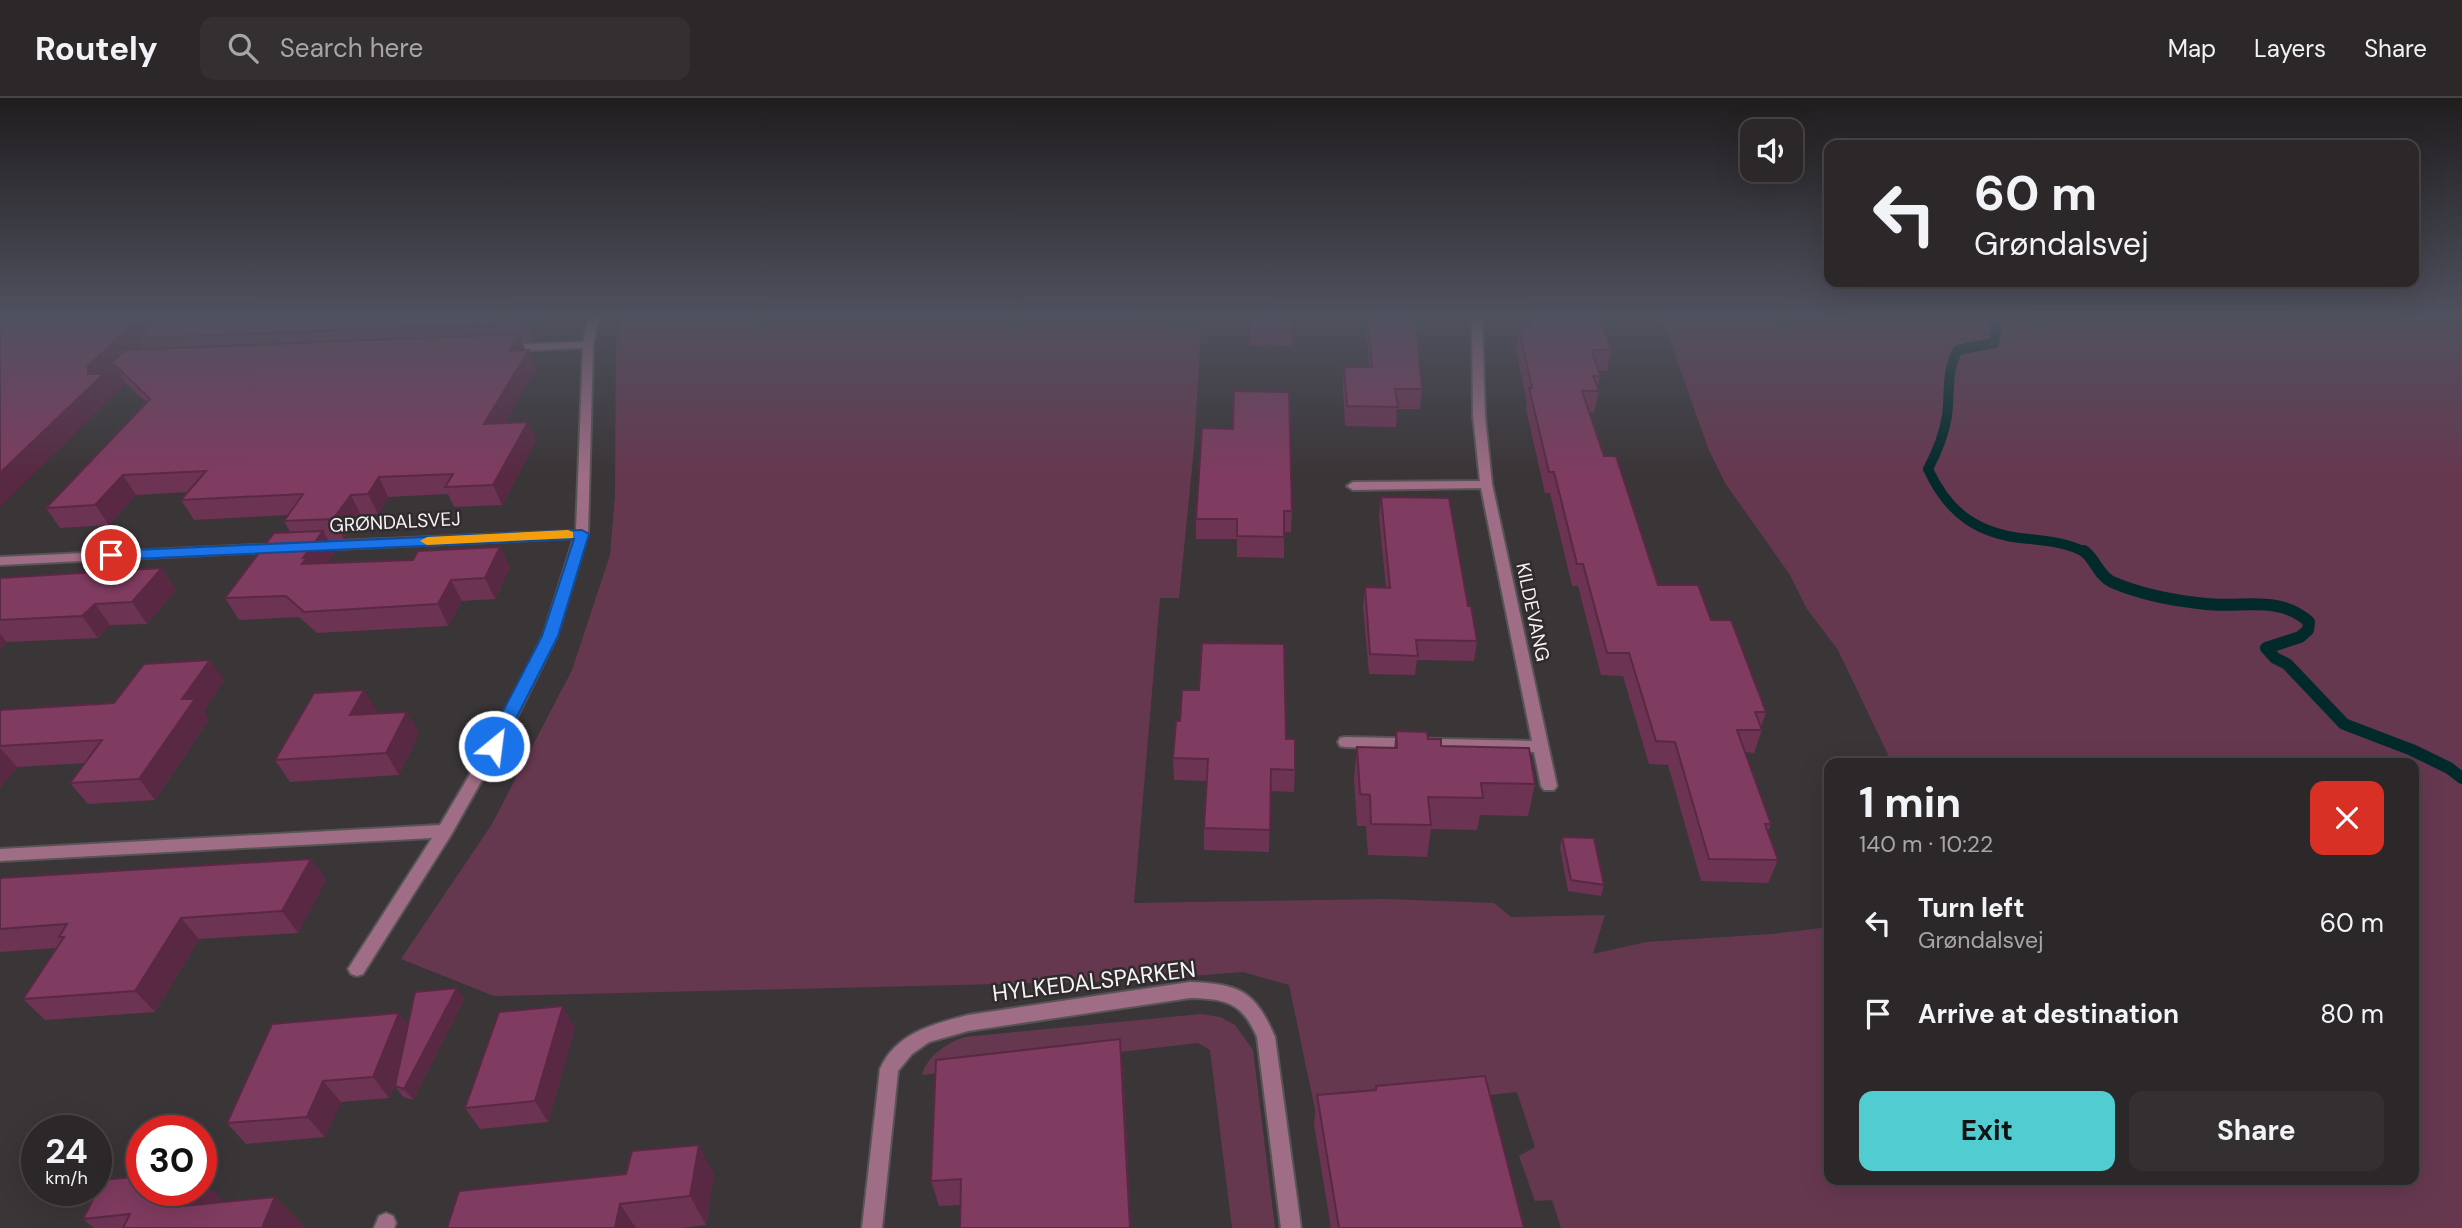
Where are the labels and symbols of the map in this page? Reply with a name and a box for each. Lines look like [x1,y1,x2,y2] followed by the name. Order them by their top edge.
[329,506,461,538] street label: GRØNDALSVEJ
[81,525,141,585] pin
[1510,560,1556,664] street label: KILDEVANG
[457,709,531,783] position arrow
[991,954,1197,1008] street label: HYLKEDALSPARKEN
[126,1115,217,1206] speed limit sign: 30

